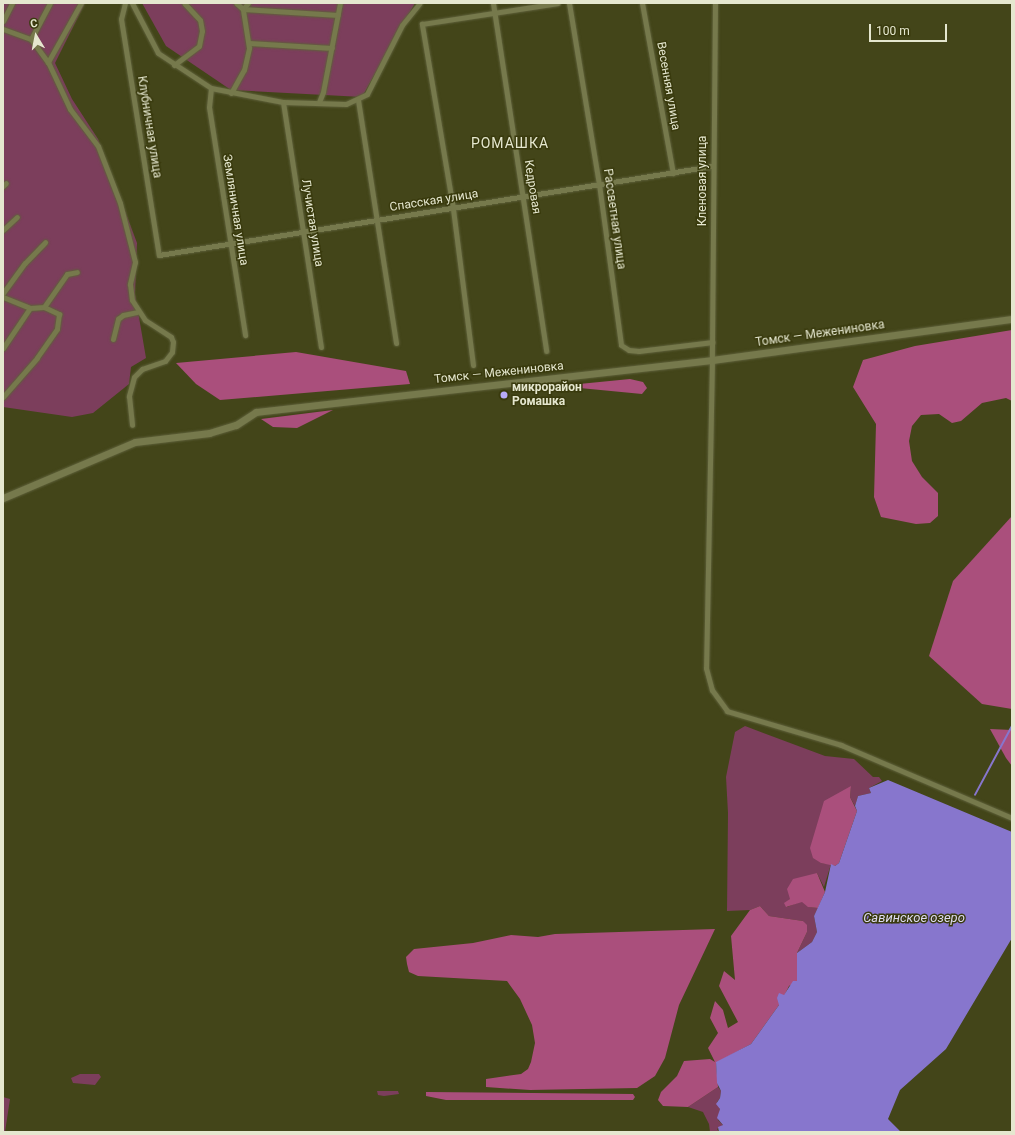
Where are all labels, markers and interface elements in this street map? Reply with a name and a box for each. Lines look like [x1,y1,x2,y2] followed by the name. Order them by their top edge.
[16,16,56,56] north arrow
[871,16,949,42] scale bar
[29,17,38,31] text: С
[876,24,910,38] text: 100 m
[653,41,683,131] street label: Весенняя улица
[134,75,164,179] street label: Клубничная улица
[471,135,549,151] district label: РОМАШКА
[696,136,710,226] street label: Кленовая улица
[219,153,251,267] street label: Земляничная улица
[521,159,543,215] street label: Кедровая
[600,168,628,270] street label: Рассветная улица
[298,178,326,268] street label: Лучистая улица
[389,187,479,215] street label: Спасская улица
[755,318,885,350] street label: Томск — Межениновка
[434,359,564,387] street label: Томск — Межениновка
[512,381,582,409] place label: микрорайон Ромашка
[499,390,509,400] marker: микрорайон Ромашка
[863,910,965,926] water label: Савинское озеро

